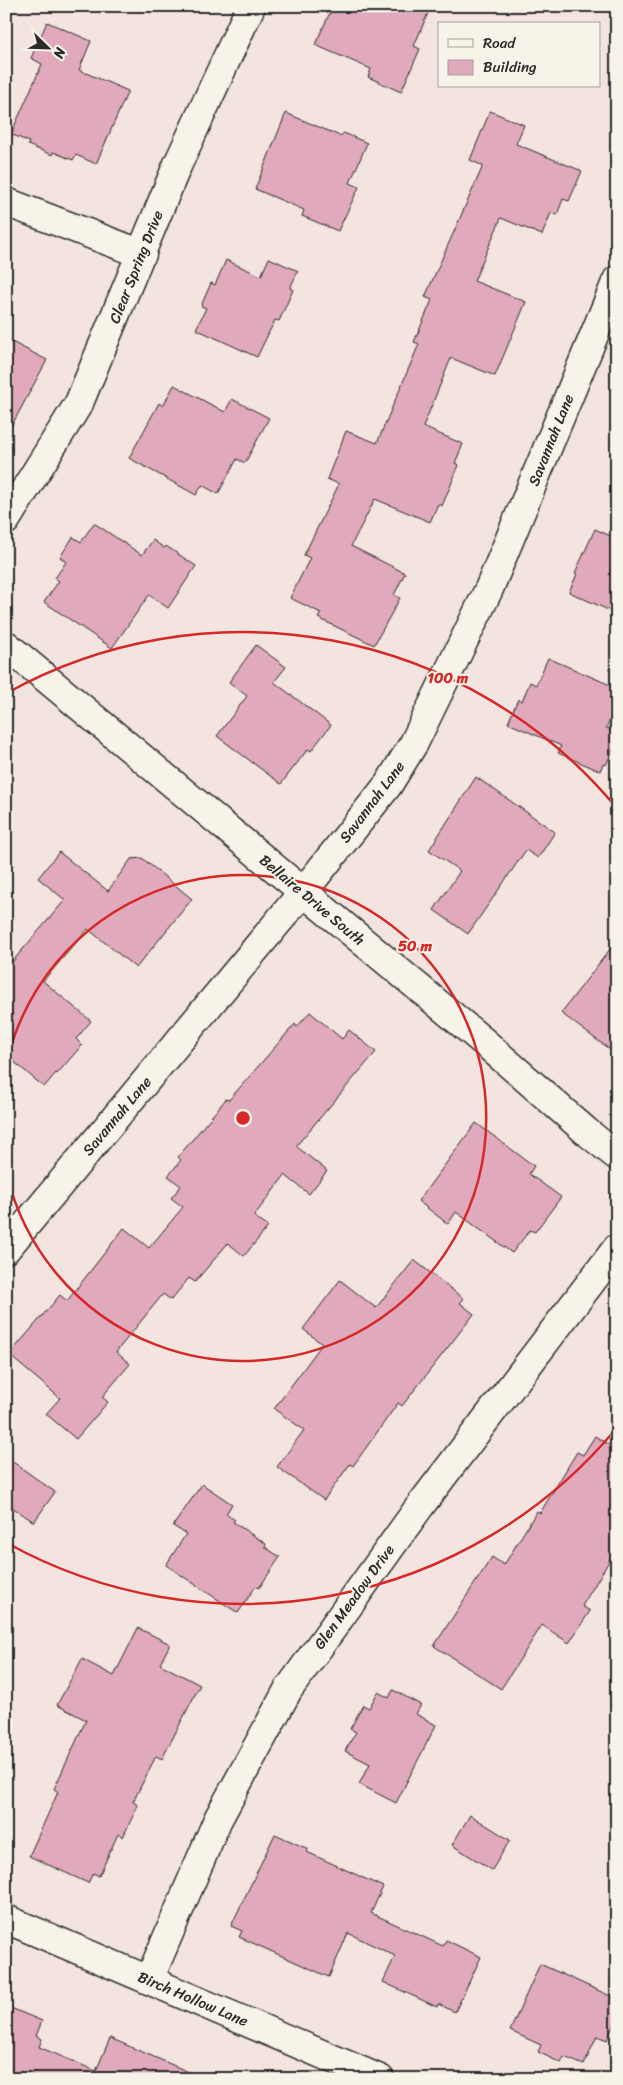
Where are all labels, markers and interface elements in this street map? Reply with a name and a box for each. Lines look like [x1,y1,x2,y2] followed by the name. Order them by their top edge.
[22,22,72,72] north arrow
[438,22,600,88] legend
[483,30,516,56] text: Road
[46,43,73,63] text: N
[483,54,537,80] text: Building
[101,206,171,328] street label: Clear Spring Drive
[521,390,581,490] street label: Savannah Lane
[428,665,469,691] text: 100 m
[332,755,412,849] street label: Savannah Lane
[253,848,371,952] street label: Bellaire Drive South
[398,933,433,959] text: 50 m
[76,1070,158,1162] street label: Savannah Lane
[234,1109,252,1127] centre of rings
[307,1539,401,1655] street label: Glen Meadow Drive
[134,1964,253,2034] street label: Birch Hollow Lane

